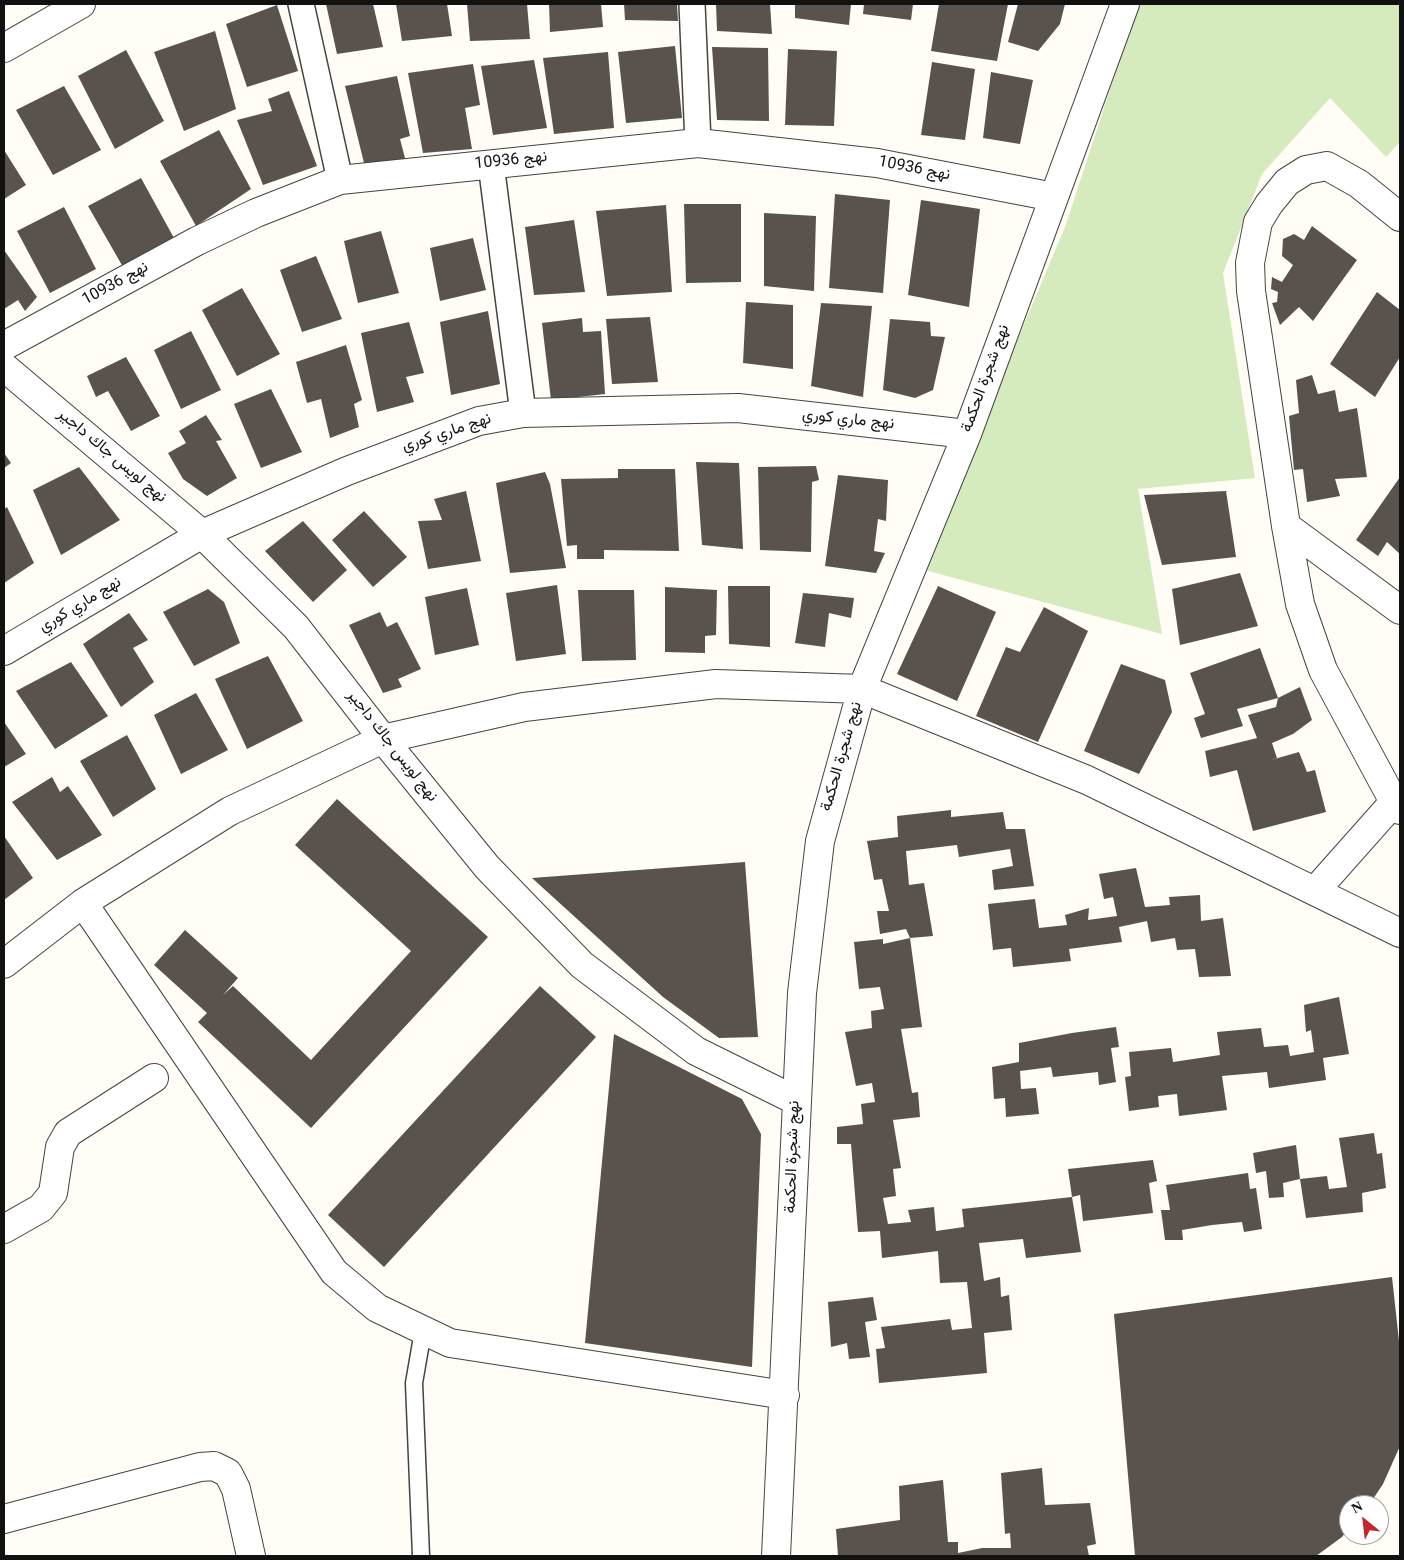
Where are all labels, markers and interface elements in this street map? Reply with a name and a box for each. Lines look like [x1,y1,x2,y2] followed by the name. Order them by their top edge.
[474,149,548,175] street label: نهج 10936
[876,154,952,186] street label: نهج 10936
[80,259,152,311] street label: نهج 10936
[959,323,1015,435] street label: نهج شجرة الحكمة
[53,406,169,508] street label: نهج لويس جاك داجير
[801,407,895,435] street label: نهج ماري كوري
[400,411,494,457] street label: نهج ماري كوري
[36,574,126,638] street label: نهج ماري كوري
[341,687,441,807] street label: نهج لويس جاك داجير
[818,700,868,814] street label: نهج شجرة الحكمة
[782,1100,806,1214] street label: نهج شجرة الحكمة
[1339,1495,1389,1545] north arrow
[1349,1498,1365,1516] text: N

